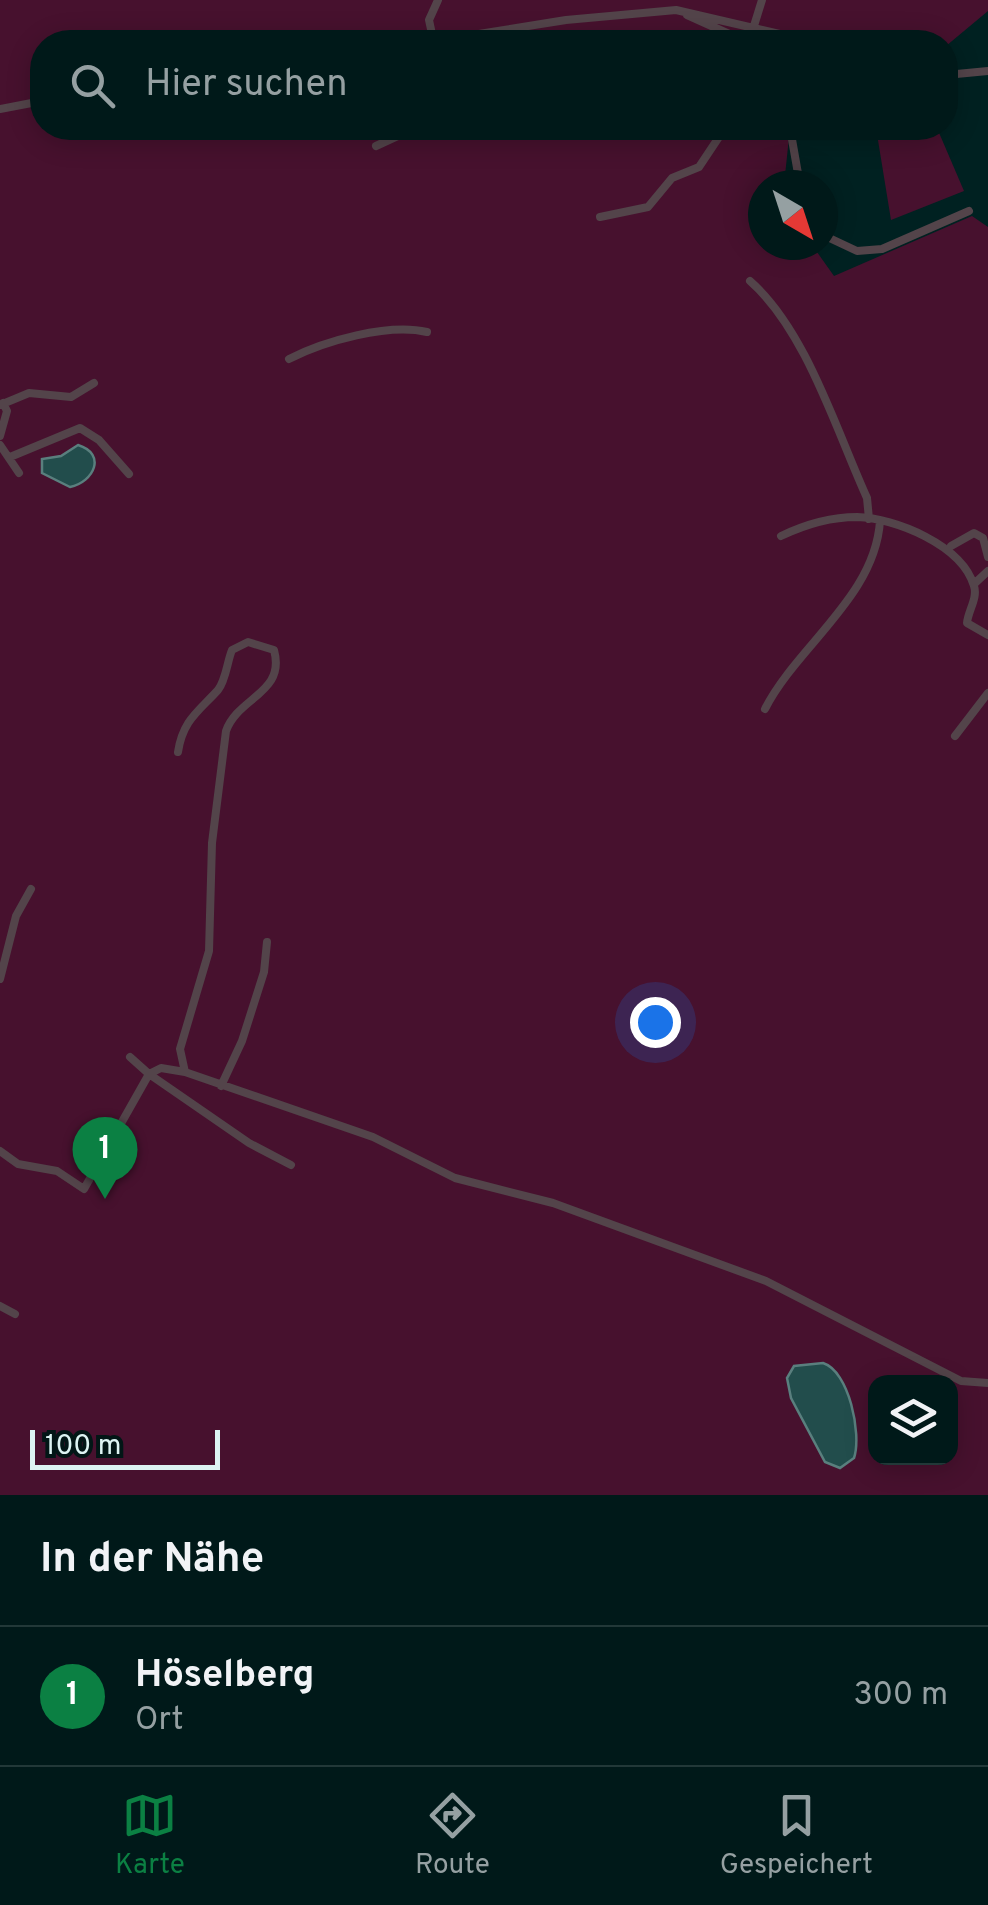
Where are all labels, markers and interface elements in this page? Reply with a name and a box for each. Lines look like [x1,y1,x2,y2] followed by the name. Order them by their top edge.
[30,30,958,140] search box
[65,58,120,113] icon: search
[145,61,348,110] text: Hier suchen
[748,170,838,260] north arrow
[630,997,681,1048] your location
[72,1116,138,1199] pin: 1
[868,1375,958,1465] map controls
[868,1375,958,1465] button: layers
[30,1425,220,1470] scale bar
[45,1429,121,1465] text: 100 m
[40,1534,264,1587] text: In der Nähe
[135,1652,314,1701] text: Höselberg
[66,1676,79,1716] text: 1
[854,1676,948,1716] text: 300 m
[135,1701,184,1741] text: Ort
[115,1788,185,1884] tab: Karte
[415,1788,490,1884] tab: Route
[720,1788,873,1884] tab: Gespeichert

